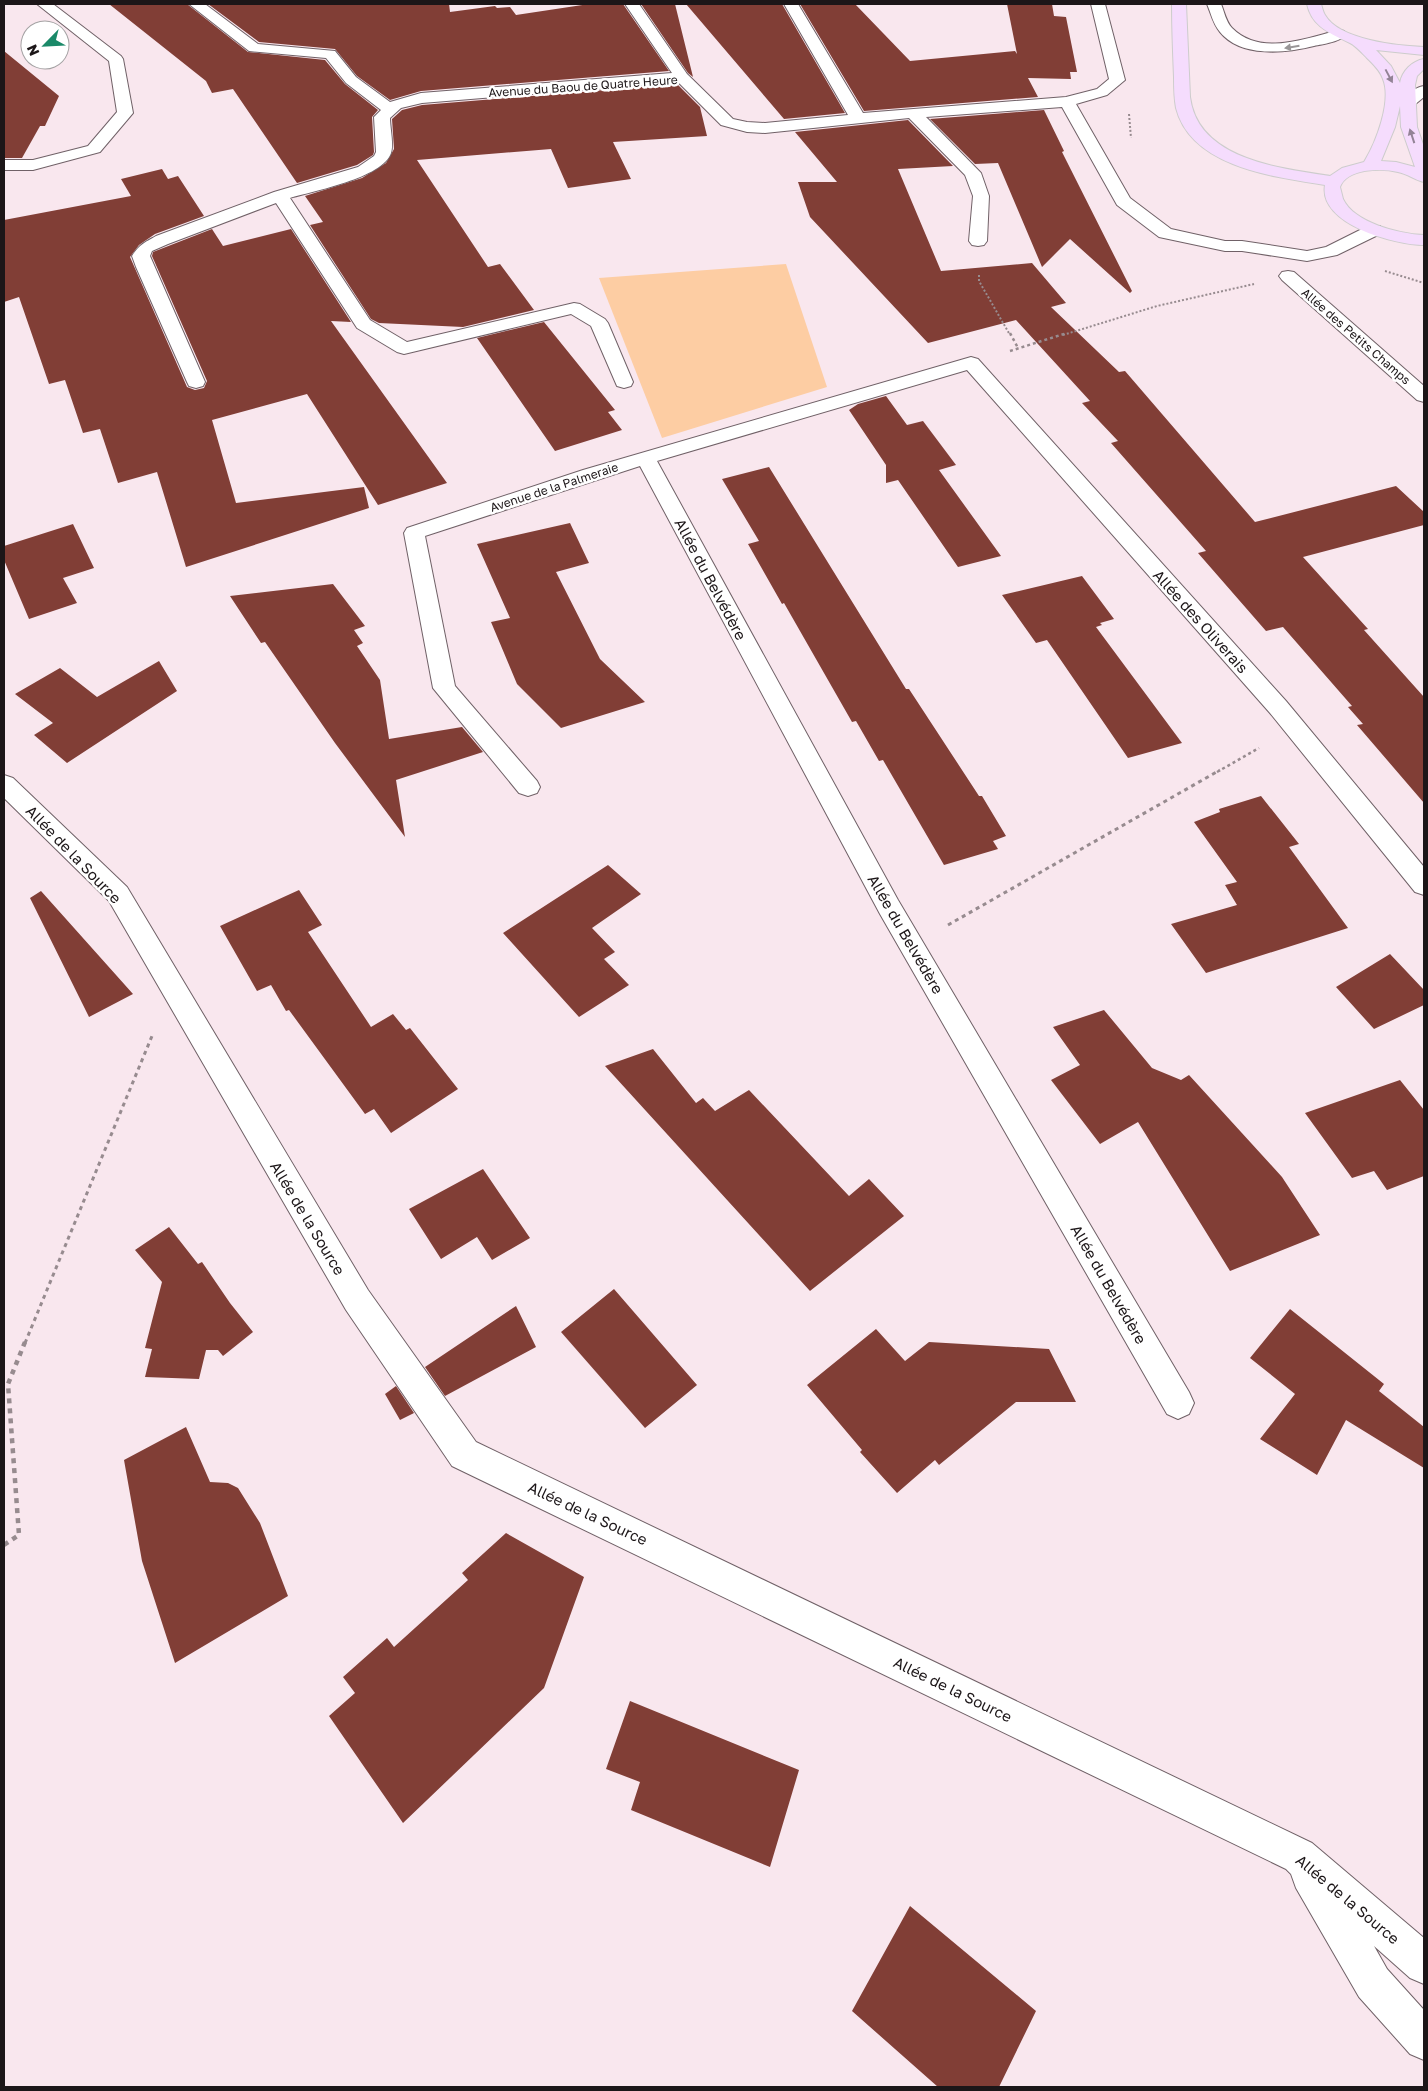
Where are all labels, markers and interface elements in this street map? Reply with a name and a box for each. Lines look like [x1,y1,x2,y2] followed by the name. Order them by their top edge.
[20,20,70,70] north arrow
[23,42,43,59] text: N
[1284,43,1300,51] one-way arrow
[1385,69,1393,83] one-way arrow
[488,72,678,100] street label: Avenue du Baou de Quatre Heure
[1407,129,1415,144] one-way arrow
[1298,285,1414,387] street label: Allée des Petits Champs
[488,459,620,515] street label: Avenue de la Palmeraie
[671,515,751,643] street label: Allée du Belvédère
[1150,566,1252,676] street label: Allée des Oliverais
[23,801,126,907] street label: Allée de la Source
[865,871,948,997] street label: Allée du Belvédère
[267,1158,349,1278] street label: Allée de la Source
[1068,1221,1151,1347] street label: Allée du Belvédère
[526,1478,651,1549] street label: Allée de la Source
[891,1653,1015,1726] street label: Allée de la Source
[1293,1851,1404,1948] street label: Allée de la Source

